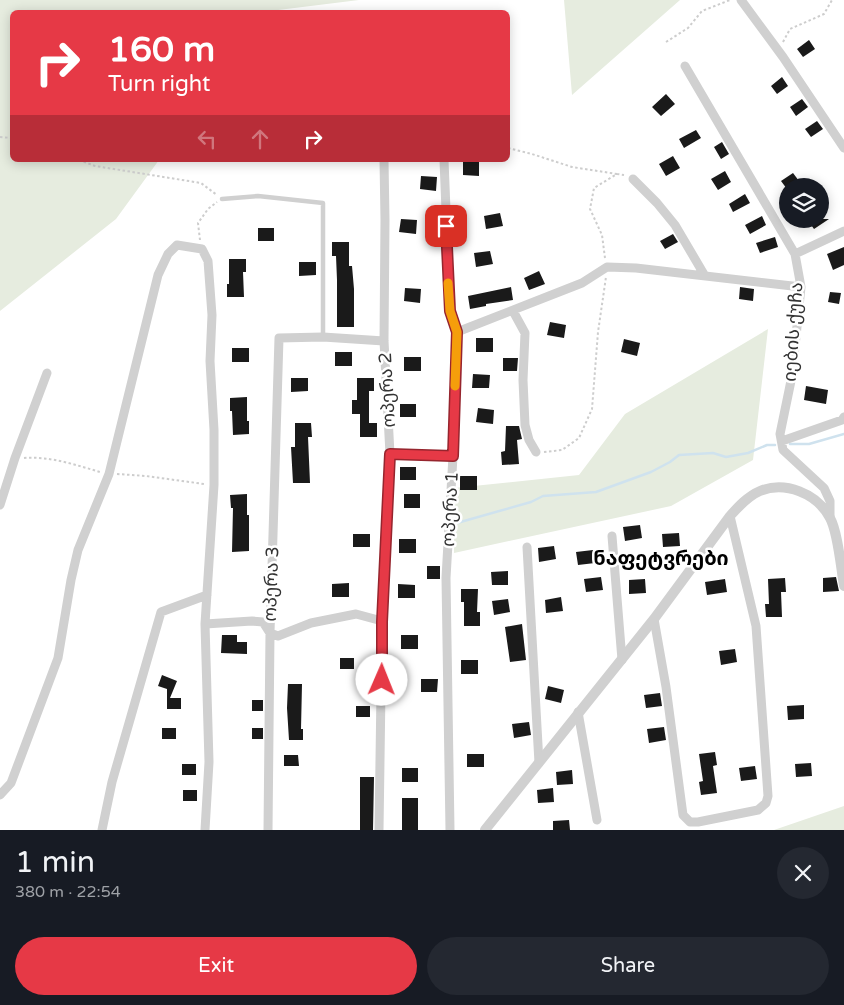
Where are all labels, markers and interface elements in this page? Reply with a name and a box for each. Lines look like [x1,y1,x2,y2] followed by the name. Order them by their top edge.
[108,29,215,71] text: 160 m
[25,30,90,95] icon: right
[108,71,210,97] text: Turn right
[193,125,221,153] icon: left
[246,125,274,153] icon: ahead
[299,125,327,153] icon: right
[779,178,829,228] map controls
[779,178,829,228] button: layers
[425,205,467,247] pin
[432,212,460,240] icon: arrive
[779,282,807,382] street label: იების ქუჩა
[374,352,400,428] street label: ოპერა 2
[437,471,463,547] street label: ოპერა 1
[259,546,283,622] street label: ოპერა 3
[593,547,729,571] district label: ნაფეტვრები
[355,653,407,705] position arrow
[15,844,95,881] text: 1 min
[777,847,829,899] button: close
[15,882,121,902] text: 380 m · 22:54
[15,937,417,995] button: Exit
[427,937,829,995] button: Share

